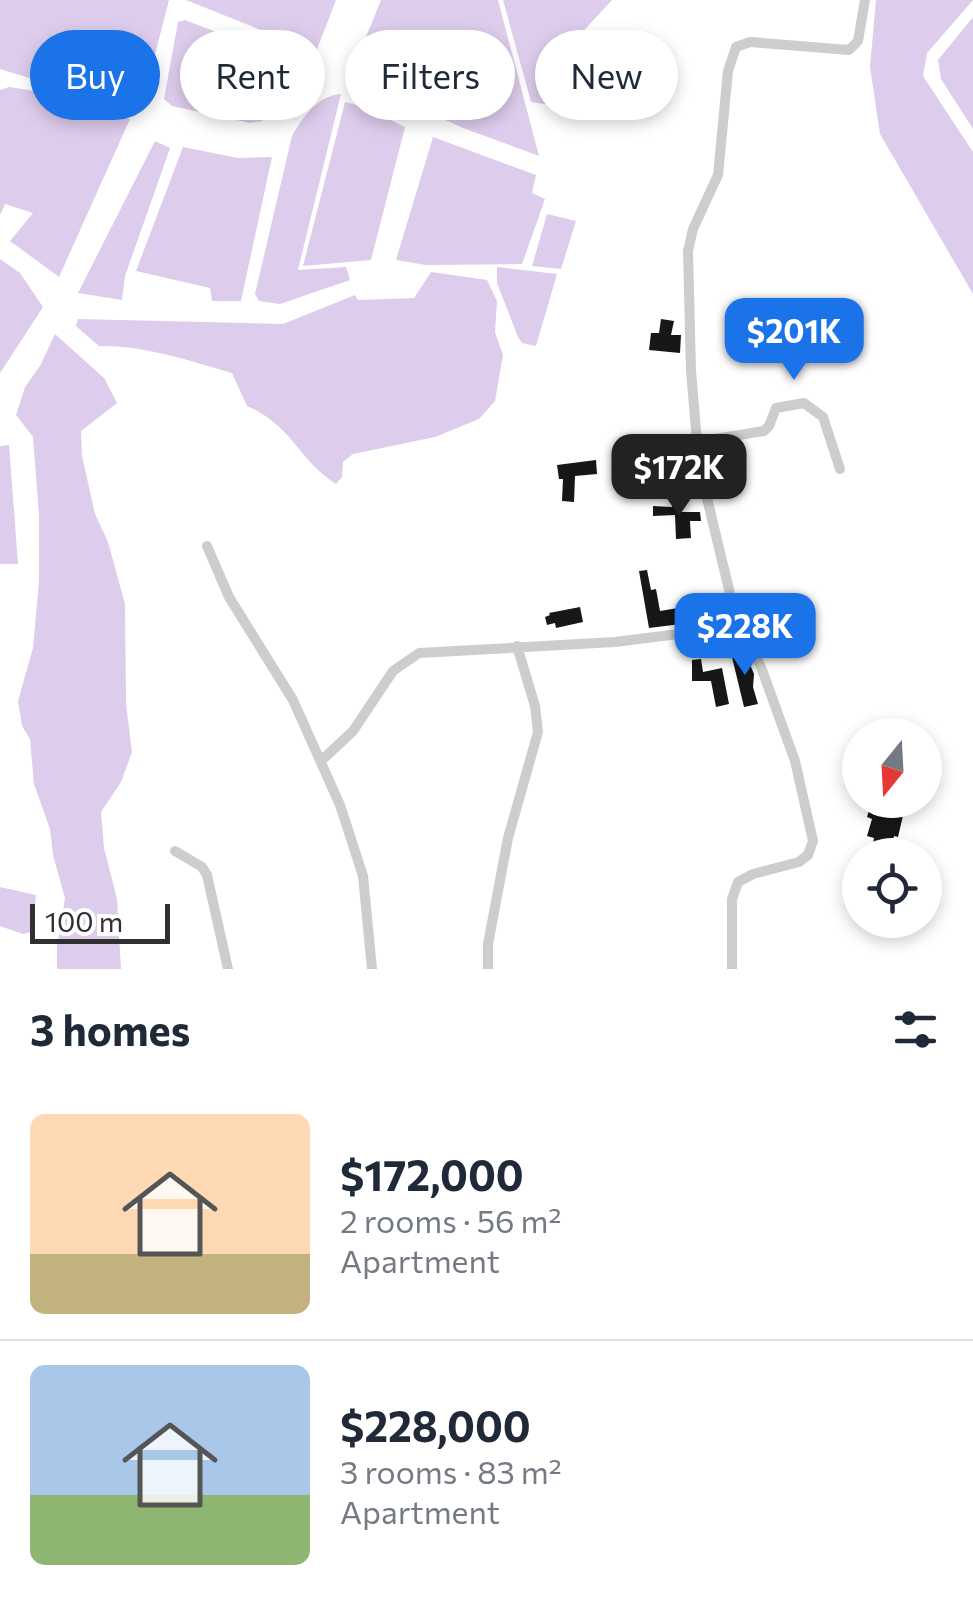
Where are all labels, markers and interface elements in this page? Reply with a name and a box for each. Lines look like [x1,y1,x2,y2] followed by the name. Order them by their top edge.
[30,30,160,120] chip: Buy
[180,30,325,120] chip: Rent
[345,30,515,120] chip: Filters
[535,30,678,120] chip: New
[724,298,864,383] pin: $201K
[747,310,841,350] text: $201K
[609,434,749,519] pin: $172K
[633,446,725,486] text: $172K
[675,593,815,678] pin: $228K
[697,605,793,645] text: $228K
[842,718,942,818] north arrow
[842,718,942,938] map controls
[842,838,942,938] button: locate
[30,899,170,944] scale bar
[45,904,123,938] text: 100 m
[888,1002,943,1057] icon: filters
[30,1003,190,1055] text: 3 homes
[340,1148,524,1200] text: $172,000
[110,1154,230,1274] icon: home
[340,1200,561,1240] text: 2 rooms · 56 m²
[340,1240,500,1280] text: Apartment
[340,1399,531,1451] text: $228,000
[110,1405,230,1525] icon: home
[340,1451,562,1491] text: 3 rooms · 83 m²
[340,1491,500,1531] text: Apartment

